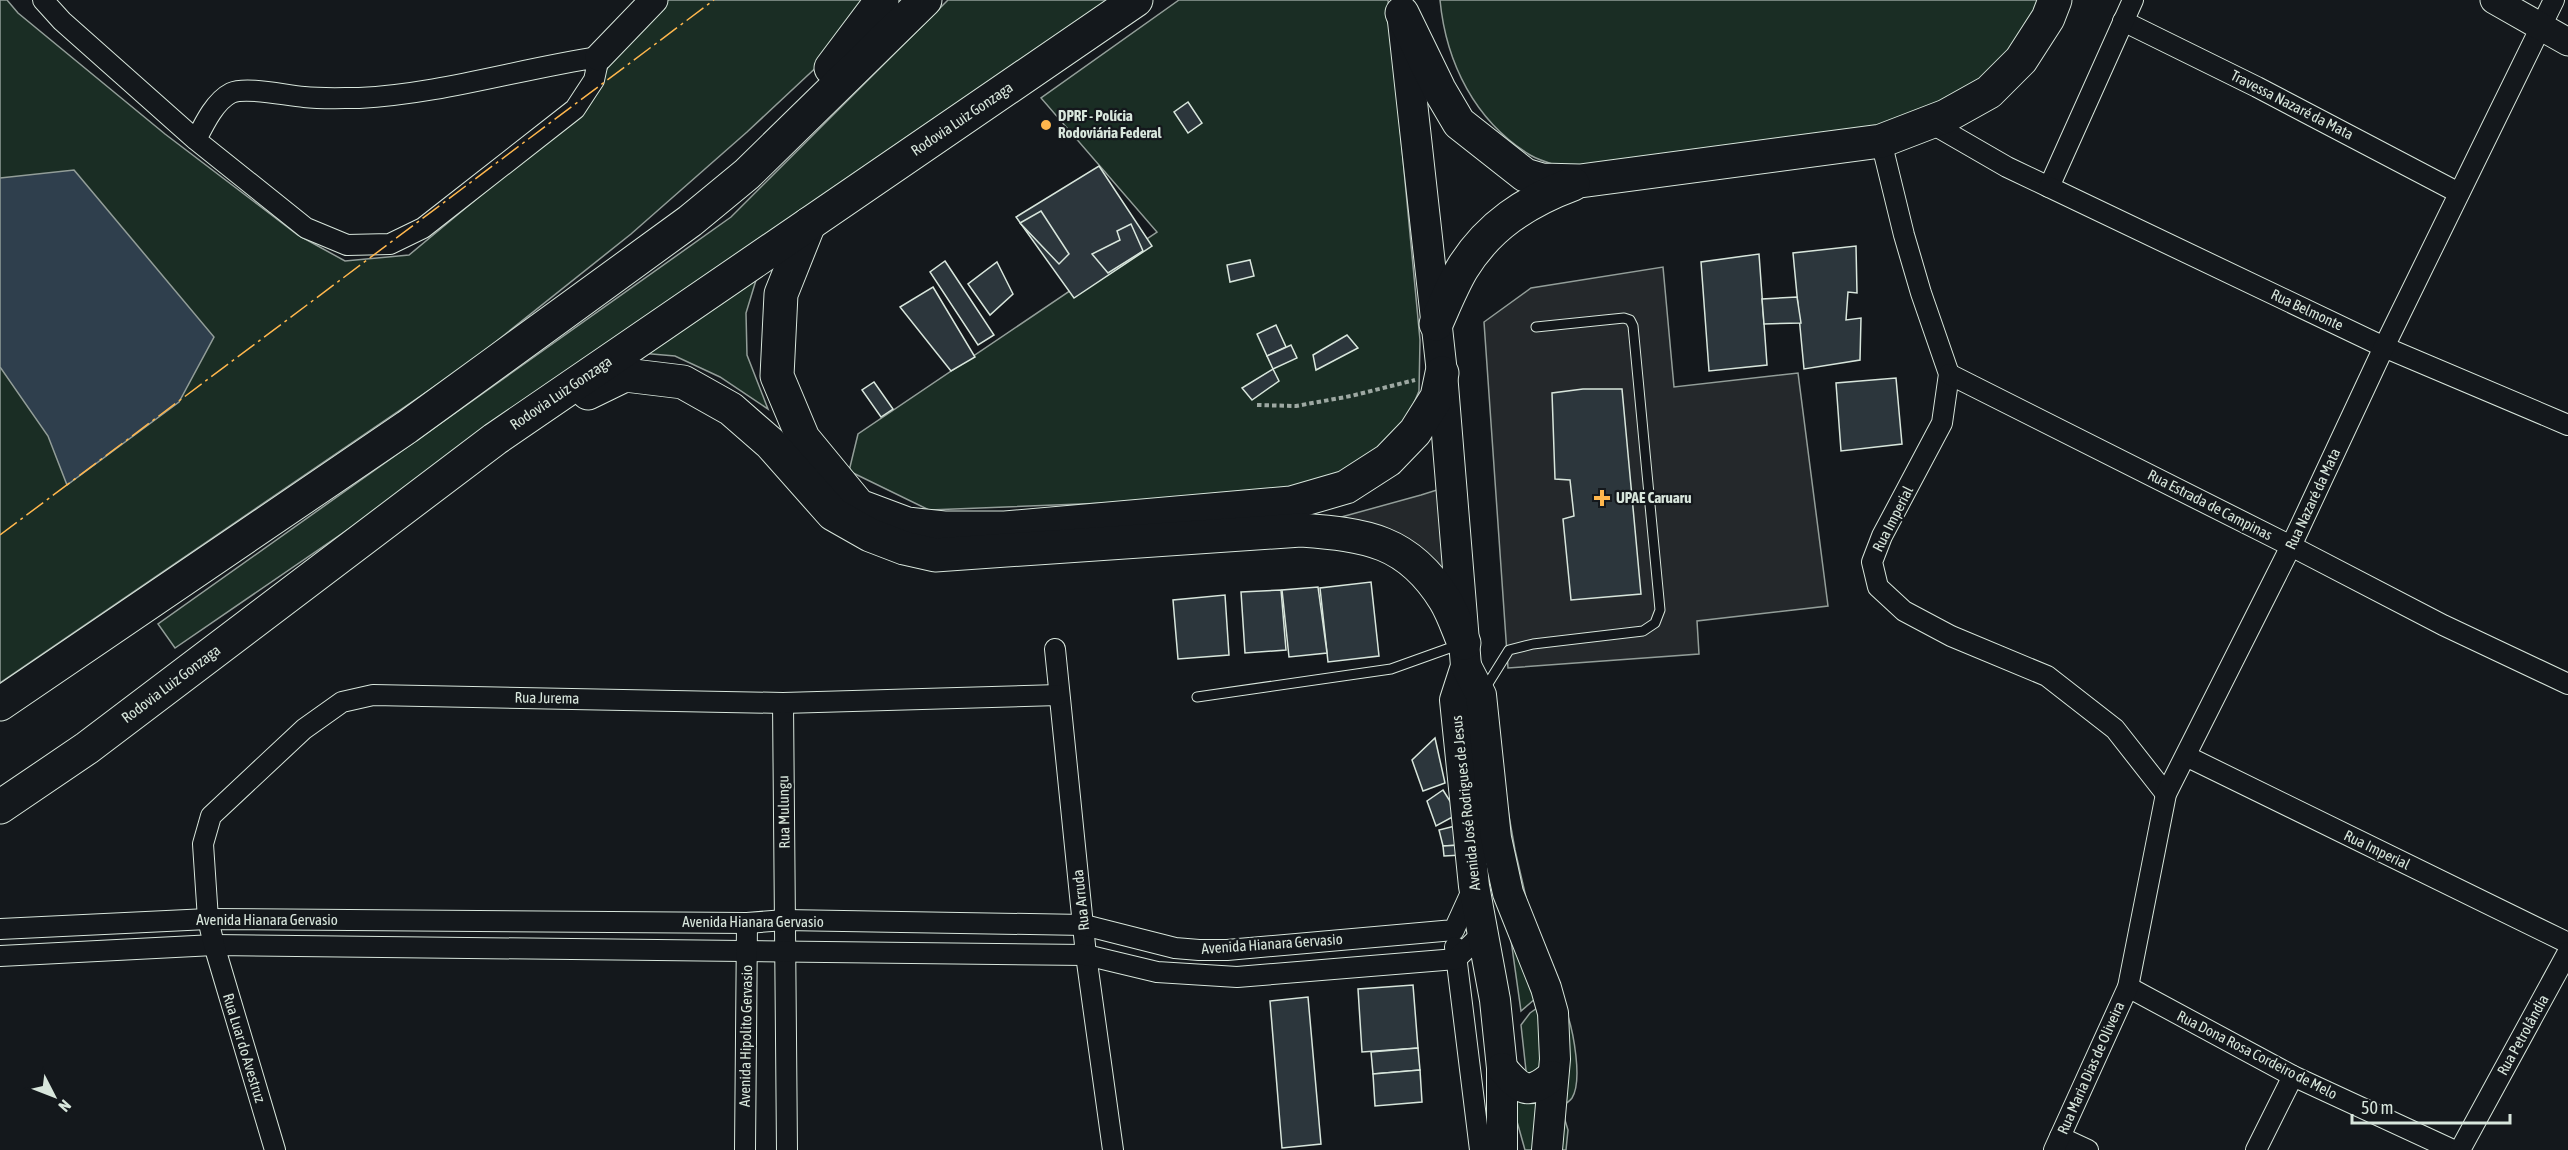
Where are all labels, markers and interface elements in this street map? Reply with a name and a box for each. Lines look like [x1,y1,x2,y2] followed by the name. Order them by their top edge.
[2228,66,2356,143] street label: Travessa Nazaré da Mata
[908,78,1016,159] street label: Rodovia Luiz Gonzaga
[1058,107,1163,141] place label: DPRF - Polícia Rodoviária Federal
[1039,118,1053,132] marker: DPRF - Polícia Rodoviária Federal
[2268,285,2346,334] street label: Rua Belmonte
[507,352,615,433] street label: Rodovia Luiz Gonzaga
[2282,445,2343,552] street label: Rua Nazaré da Mata
[2145,466,2275,543] street label: Rua Estrada de Campinas
[1869,483,1916,554] street label: Rua Imperial
[1593,489,1611,507] marker: UPAE Caruaru
[1616,489,1691,506] place label: UPAE Caruaru
[118,641,223,726] street label: Rodovia Luiz Gonzaga
[514,688,580,707] street label: Rua Jurema
[1448,715,1483,891] street label: Avenida José Rodrigues de Jesus
[774,775,793,849] street label: Rua Mulungu
[2342,826,2413,873] street label: Rua Imperial
[1069,869,1092,931] street label: Rua Arruda
[196,911,338,928] street label: Avenida Hianara Gervasio
[682,913,824,930] street label: Avenida Hianara Gervasio
[1201,930,1343,957] street label: Avenida Hianara Gervasio
[736,965,755,1107] street label: Avenida Hipolito Gervasio
[220,991,269,1105] street label: Rua Luar do Avestruz
[2493,992,2552,1078] street label: Rua Petrolândia
[2054,999,2127,1137] street label: Rua Maria Dias de Oliveira
[2174,1007,2340,1102] street label: Rua Dona Rosa Cordeiro de Melo
[24,1066,84,1126] north arrow
[2352,1087,2510,1125] scale bar
[55,1097,75,1116] text: N
[2361,1097,2393,1118] text: 50 m

